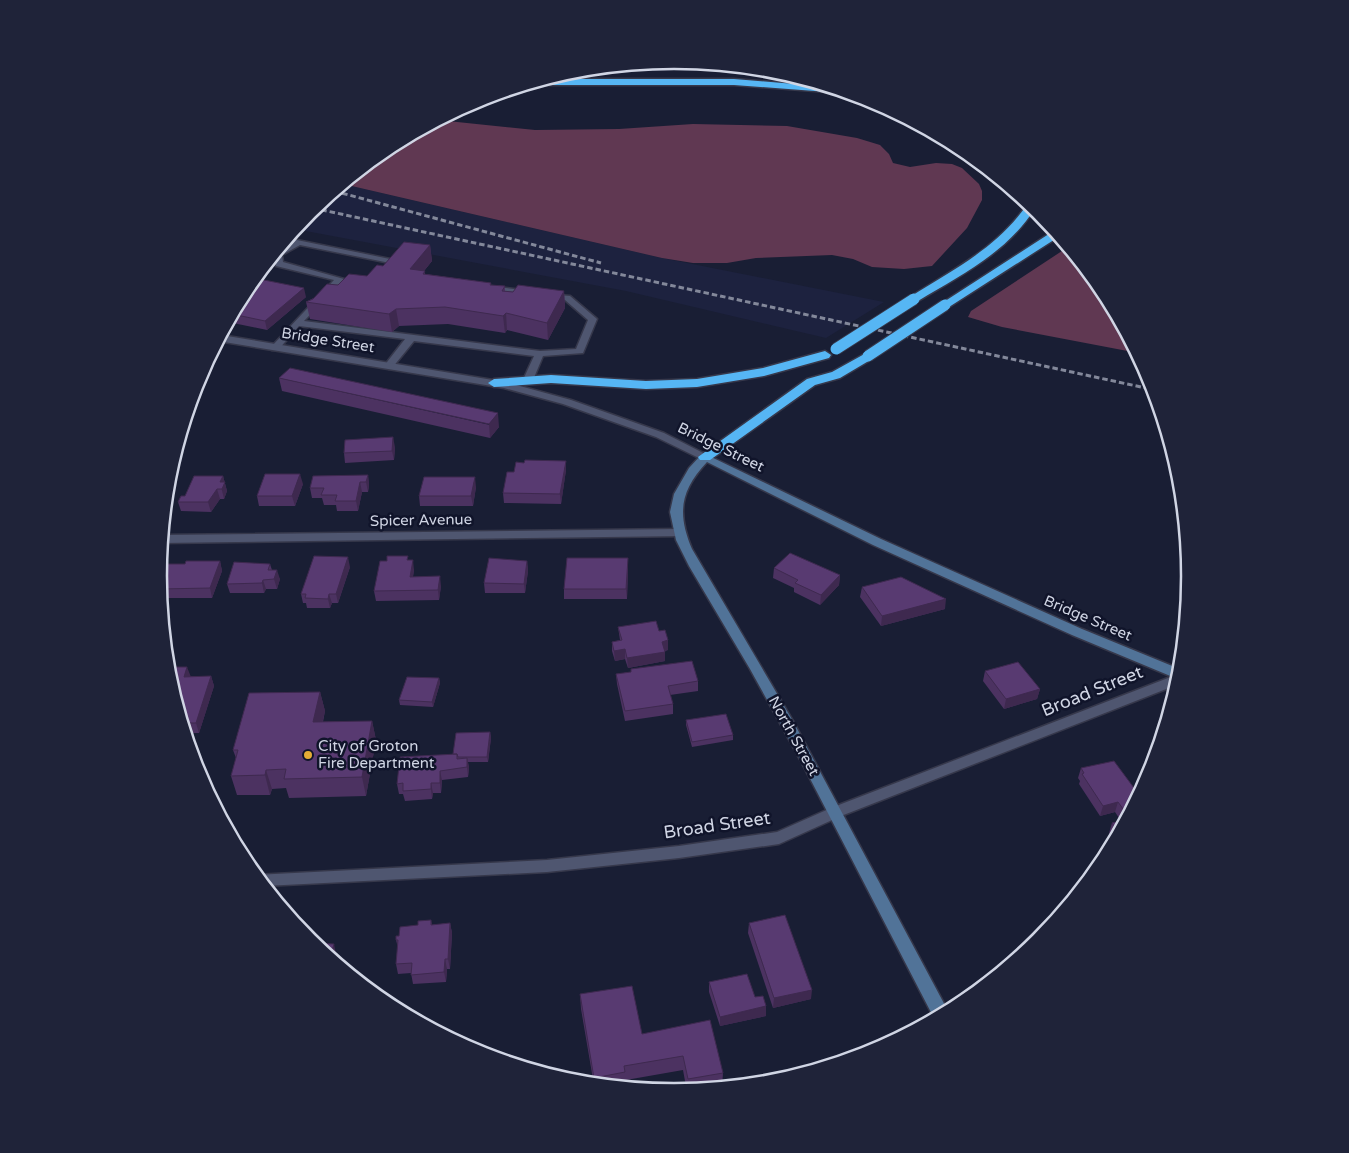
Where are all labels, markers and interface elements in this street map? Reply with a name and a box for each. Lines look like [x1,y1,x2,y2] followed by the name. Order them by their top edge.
[280,324,376,356] street label: Bridge Street
[675,418,767,476] street label: Bridge Street
[370,510,472,530] street label: Spicer Avenue
[1041,591,1135,645] street label: Bridge Street
[1038,661,1146,721] street label: Broad Street
[765,693,823,779] street label: North Street
[318,737,435,772] place label: City of Groton Fire Department
[302,749,314,761] marker: City of Groton Fire Department
[662,807,772,843] street label: Broad Street

